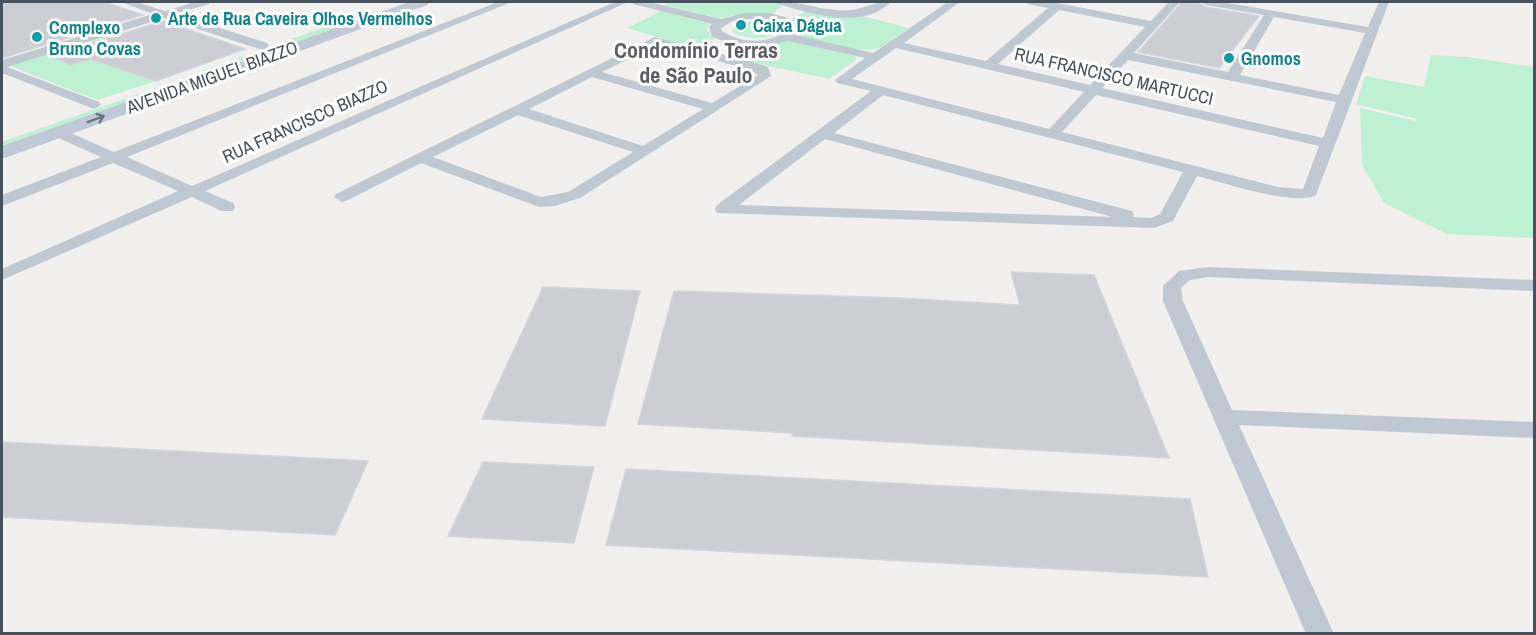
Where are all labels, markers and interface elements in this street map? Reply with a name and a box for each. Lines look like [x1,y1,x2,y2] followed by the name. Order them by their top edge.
[168,6,433,31] place label: Arte de Rua Caveira Olhos Vermelhos
[149,11,163,25] marker: Arte de Rua Caveira Olhos Vermelhos
[753,13,842,38] place label: Caixa Dágua
[49,15,141,61] place label: Complexo Bruno Covas
[734,18,748,32] marker: Caixa Dágua
[30,30,44,44] marker: Complexo Bruno Covas
[122,34,301,120] street label: AVENIDA MIGUEL BIAZZO
[614,35,778,90] district label: Condomínio Terras de São Paulo
[1012,41,1216,111] street label: RUA FRANCISCO MARTUCCI
[1241,46,1301,71] place label: Gnomos
[1222,51,1236,65] marker: Gnomos
[218,73,392,169] street label: RUA FRANCISCO BIAZZO
[86,113,105,124] one-way arrow

